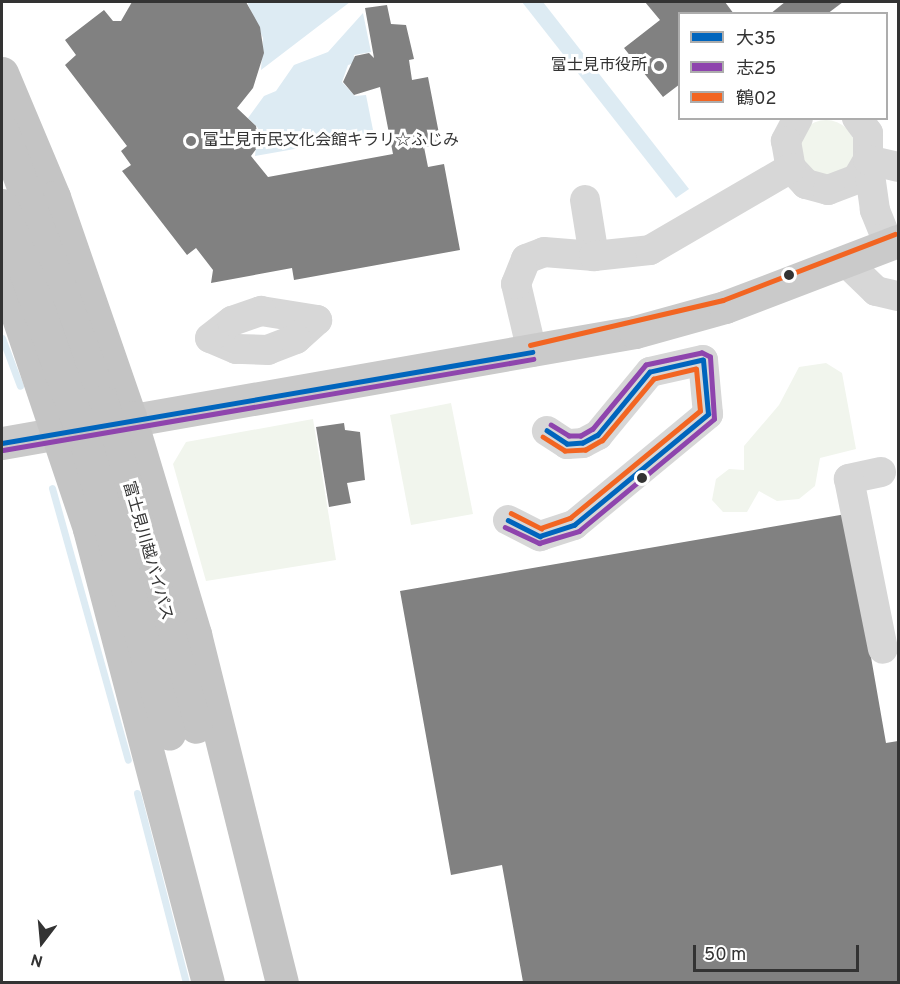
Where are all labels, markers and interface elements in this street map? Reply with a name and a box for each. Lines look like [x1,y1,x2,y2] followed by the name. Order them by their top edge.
[678,12,888,120] legend
[736,28,776,51] text: 大35
[551,56,647,76] place label: 富士見市役所
[736,58,776,81] text: 志25
[652,59,666,73] marker: 富士見市役所
[736,88,777,111] text: 鶴02
[203,131,459,151] place label: 富士見市民文化会館キラリ☆ふじみ
[184,134,198,148] marker: 富士見市民文化会館キラリ☆ふじみ
[783,269,795,281] unlabelled marker
[636,472,648,484] unlabelled marker
[118,479,176,623] street label: 富士見川越バイパス
[12,912,72,972] north arrow
[696,933,862,971] scale bar
[704,944,746,967] text: 50 m
[29,948,45,971] text: N

